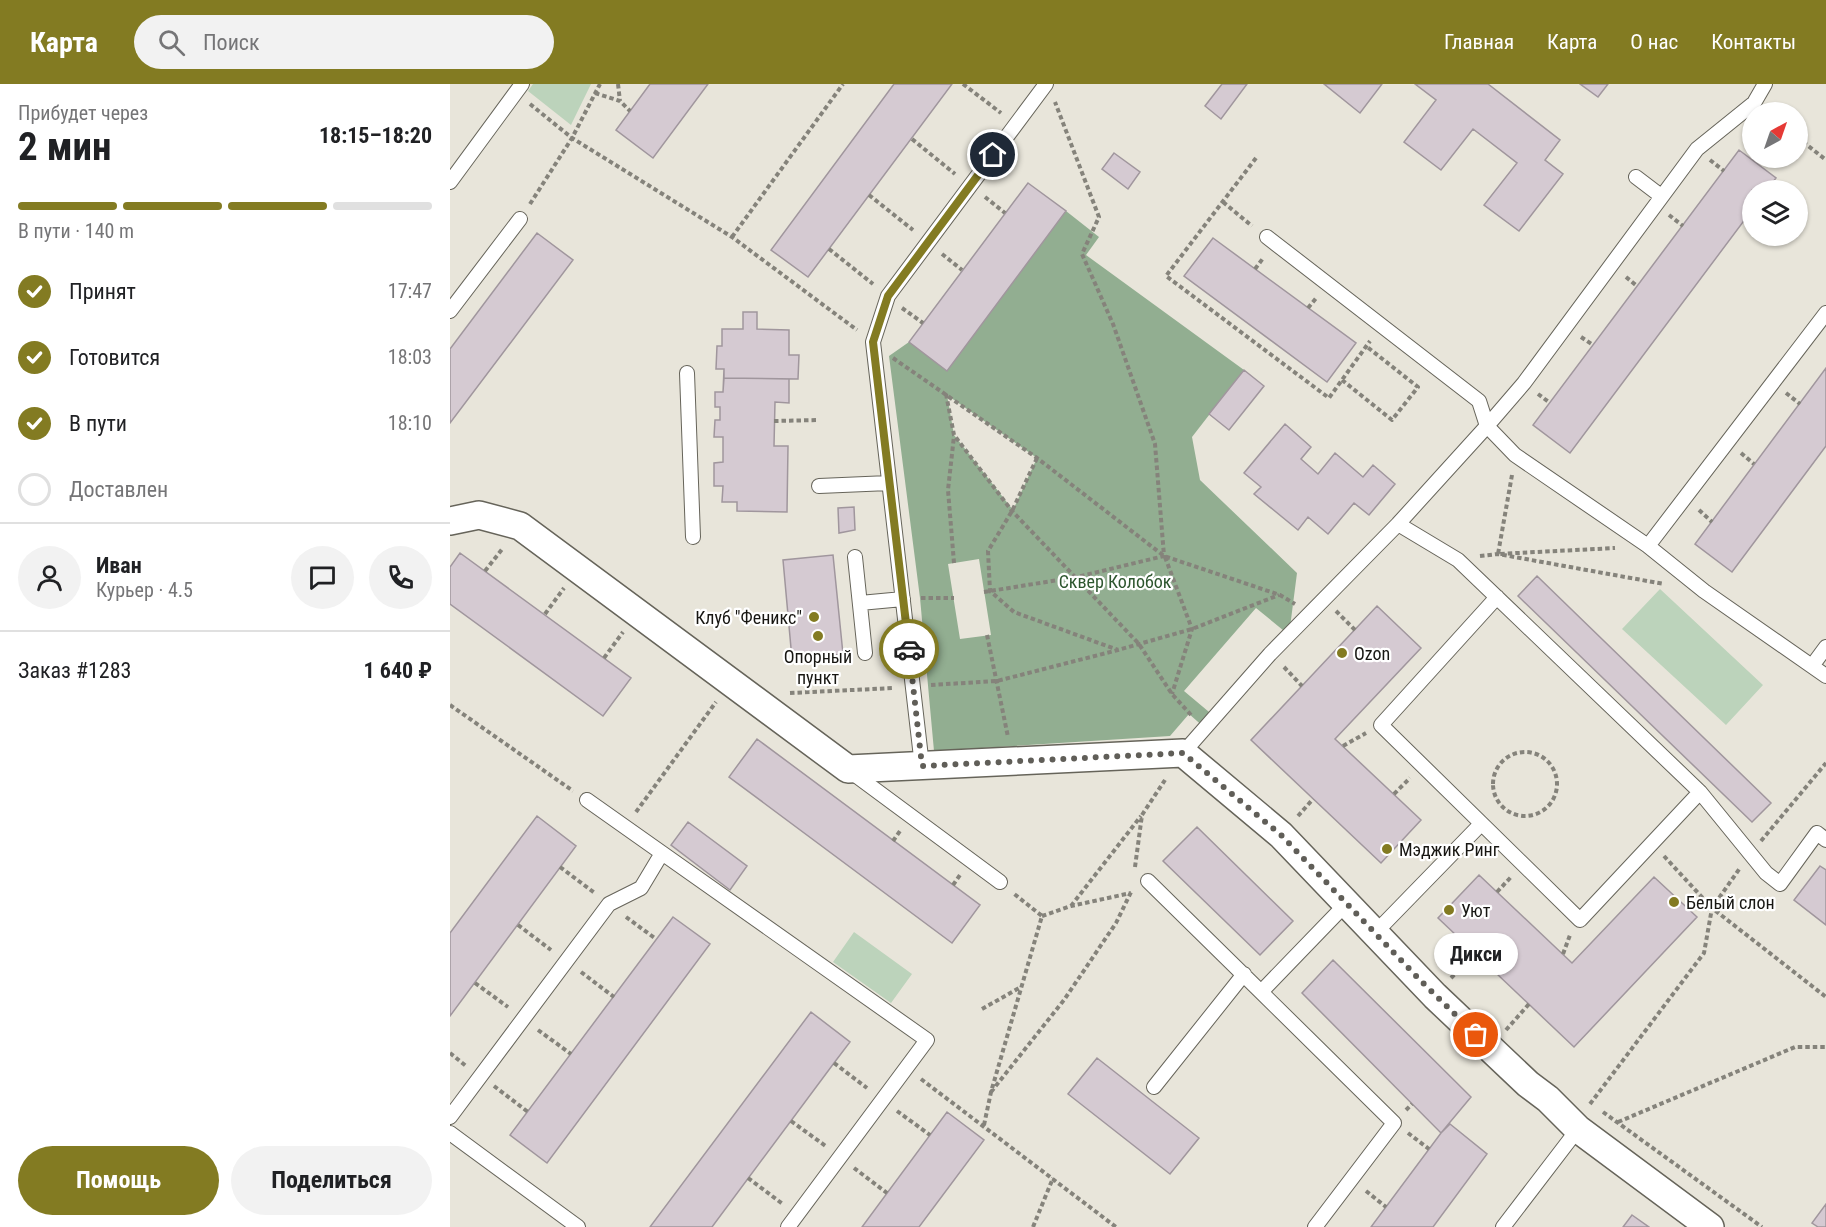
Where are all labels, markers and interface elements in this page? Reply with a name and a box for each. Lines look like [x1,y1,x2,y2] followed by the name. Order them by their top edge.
[134,15,554,69] search box
[30,26,98,59] text: Карта
[155,26,188,59] icon: search
[203,30,260,55] text: Поиск
[1444,30,1514,54] text: Главная
[1547,30,1597,54] text: Карта
[1630,30,1678,54] text: О нас
[1711,30,1796,54] text: Контакты
[18,101,148,125] text: Прибудет через
[1742,102,1808,168] north arrow
[1742,102,1808,246] map controls
[319,123,432,148] text: 18:15–18:20
[18,124,112,170] text: 2 мин
[967,129,1018,180] pin
[976,138,1009,171] icon: home
[1742,180,1808,246] button: layers
[18,219,134,243] text: В пути · 140 m
[18,275,51,308] icon: check
[69,279,136,304] text: Принят
[388,279,432,303] text: 17:47
[18,341,51,374] icon: check
[69,345,160,370] text: Готовится
[388,345,432,369] text: 18:03
[18,407,51,440] icon: check
[69,411,127,436] text: В пути
[388,411,432,435] text: 18:10
[69,477,168,502] text: Доставлен
[18,546,81,609] button: person
[291,546,354,609] button: chat
[369,546,432,609] button: phone
[96,553,142,578] text: Иван
[1059,571,1172,592] park label: Сквер Колобок
[96,578,193,602] text: Курьер · 4.5
[695,607,802,628] place label: Клуб "Феникс"
[807,610,821,624] marker: Клуб "Феникс"
[879,619,939,679] courier
[811,629,825,643] marker: Опорный пункт
[893,633,926,666] icon: car
[1354,643,1390,664] place label: Ozon
[784,646,852,688] place label: Опорный пункт
[1335,646,1349,660] marker: Ozon
[18,658,131,683] text: Заказ #1283
[364,658,432,683] text: 1 640 ₽
[1399,839,1500,860] place label: Мэджик Ринг
[1380,842,1394,856] marker: Мэджик Ринг
[1686,892,1775,913] place label: Белый слон
[1667,895,1681,909] marker: Белый слон
[1461,900,1491,921] place label: Уют
[1442,903,1456,917] marker: Уют
[1434,933,1518,975] callout: Дикси
[1450,942,1502,966] text: Дикси
[1450,1009,1501,1060] pin
[1459,1018,1492,1051] icon: bag
[18,1146,219,1215] button: Помощь
[231,1146,432,1215] button: Поделиться

